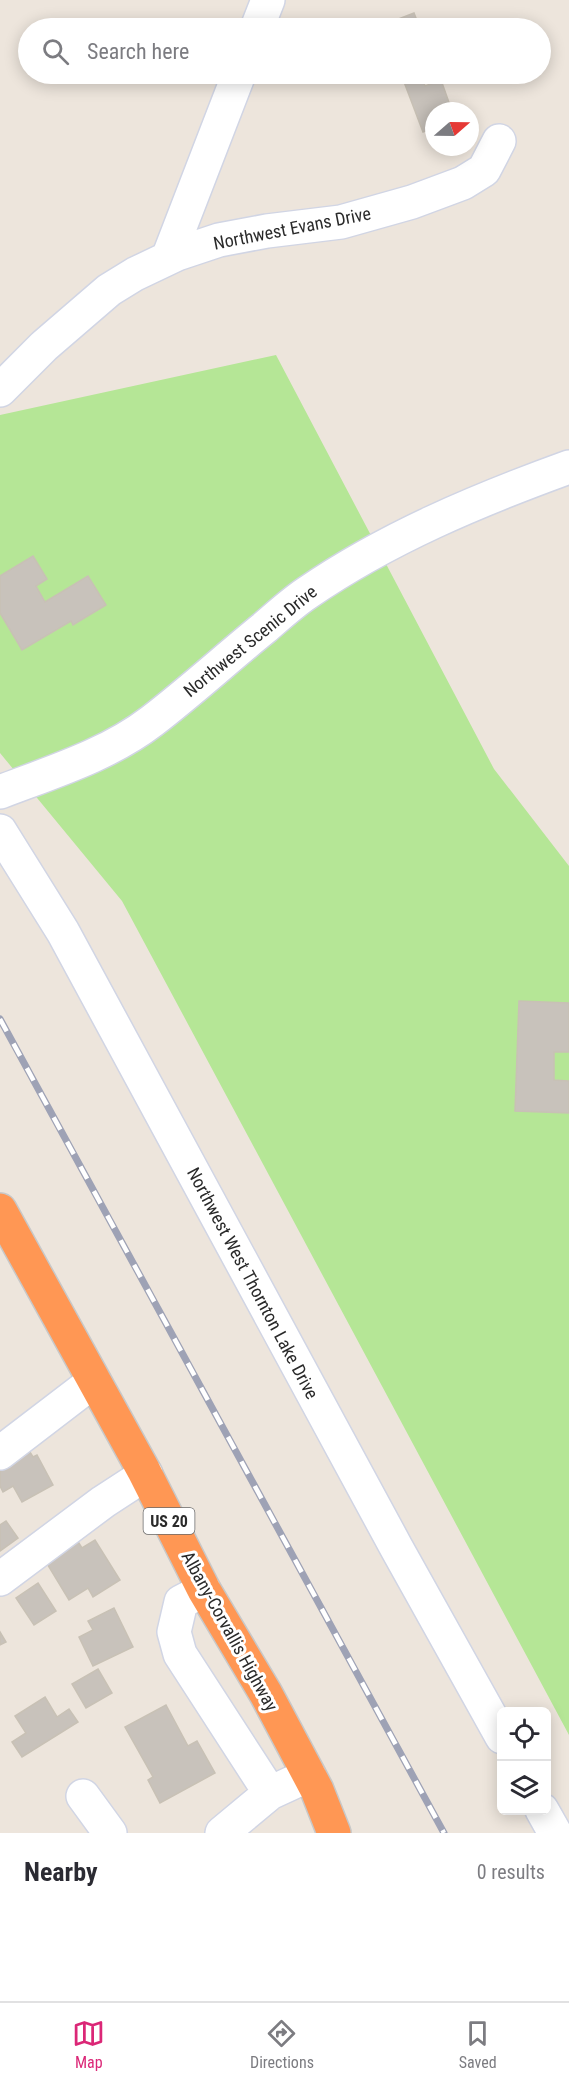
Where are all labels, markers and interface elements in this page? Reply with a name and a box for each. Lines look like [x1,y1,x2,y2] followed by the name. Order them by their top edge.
[18,18,551,84] search box
[39,35,72,68] icon: search
[87,39,189,64] text: Search here
[425,102,479,156] north arrow
[212,202,372,254] street label: Northwest Evans Drive
[179,581,321,701] street label: Northwest Scenic Drive
[183,1164,323,1402] street label: Northwest West Thornton Lake Drive
[144,1508,195,1534] road number: US 20
[177,1548,283,1715] street label: Albany-Corvallis Highway
[497,1707,551,1815] map controls
[497,1707,551,1761] button: locate
[497,1761,551,1815] button: layers
[24,1857,98,1887] text: Nearby
[477,1860,545,1884] text: 0 results
[72,2017,105,2072] tab: Map
[250,2017,314,2072] tab: Directions
[459,2017,497,2072] tab: Saved

